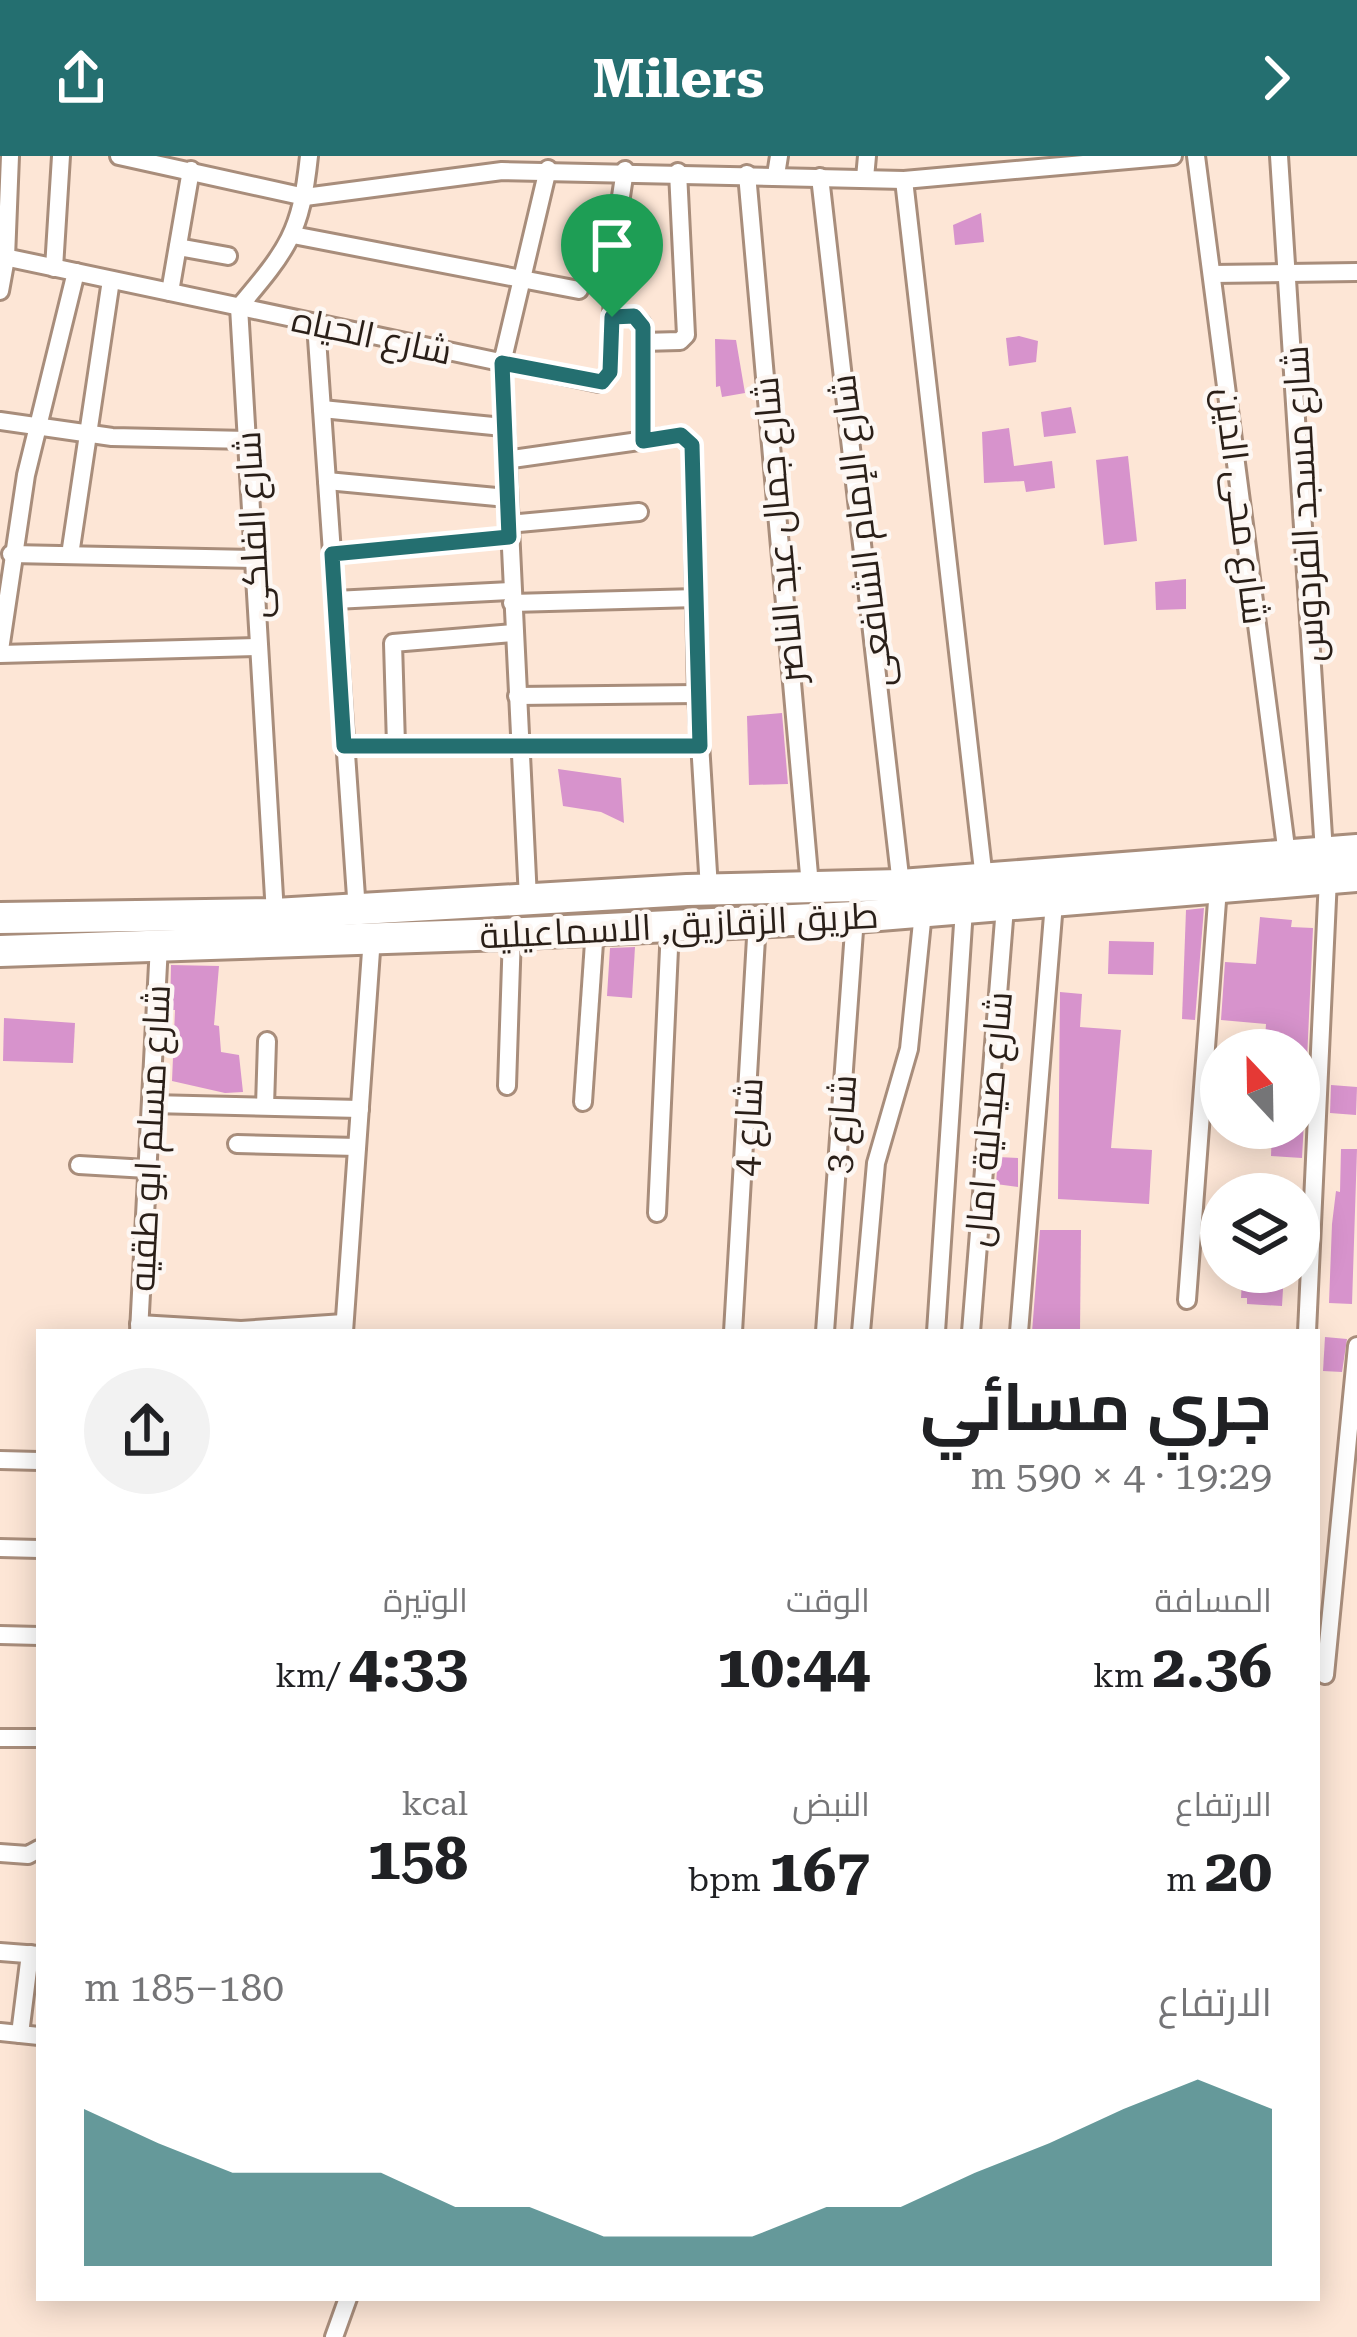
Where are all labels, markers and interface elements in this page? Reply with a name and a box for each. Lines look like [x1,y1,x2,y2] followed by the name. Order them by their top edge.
[48,45,114,111] icon: share
[1243,45,1309,111] icon: forward
[593,47,764,110] text: Milers
[561,194,663,317] pin
[579,212,645,278] icon: arrive
[287,299,456,376] street label: شارع الحياه
[1275,344,1336,663] street label: شارع مسجد الفردوس
[822,372,905,690] street label: شارع الإمام الشافعى
[745,375,816,687] street label: شارع جمال عبد الناصر
[1203,385,1276,627] street label: شارع محى الدين
[227,430,282,620] street label: شارع الفلكى
[479,895,880,958] street label: طريق الزقازيق, الاسماعيلية
[121,984,182,1293] street label: شارع مسلم ابو طقيه
[957,990,1024,1249] street label: شارع صيدلية امال
[1200,1029,1320,1149] north arrow
[1200,1029,1320,1293] map controls
[817,1073,868,1175] street label: شارع 3
[724,1077,775,1178] street label: شارع 4
[1200,1173,1320,1293] button: layers
[84,1368,210,1494] button: share
[920,1369,1272,1446] text: جري مسائي
[971,1453,1272,1499] text: 19:29 · 4 × 590 m
[383,1581,468,1620] text: الوتيرة
[786,1581,870,1620] text: الوقت
[1155,1581,1272,1620] text: المسافة
[348,1631,468,1702] text: 4:33
[717,1631,870,1702] text: 10:44
[1152,1631,1272,1702] text: 2.36
[275,1656,348,1695] text: /km
[1093,1656,1152,1695] text: km
[402,1784,468,1823] text: kcal
[792,1785,870,1824] text: النبض
[1175,1785,1272,1824] text: الارتفاع
[367,1823,468,1894] text: 158
[769,1835,870,1906] text: 167
[1205,1835,1272,1906] text: 20
[688,1860,769,1899] text: bpm
[1166,1860,1205,1899] text: m
[84,1965,284,2011] text: 180–185 m
[1158,1980,1272,2026] text: الارتفاع

